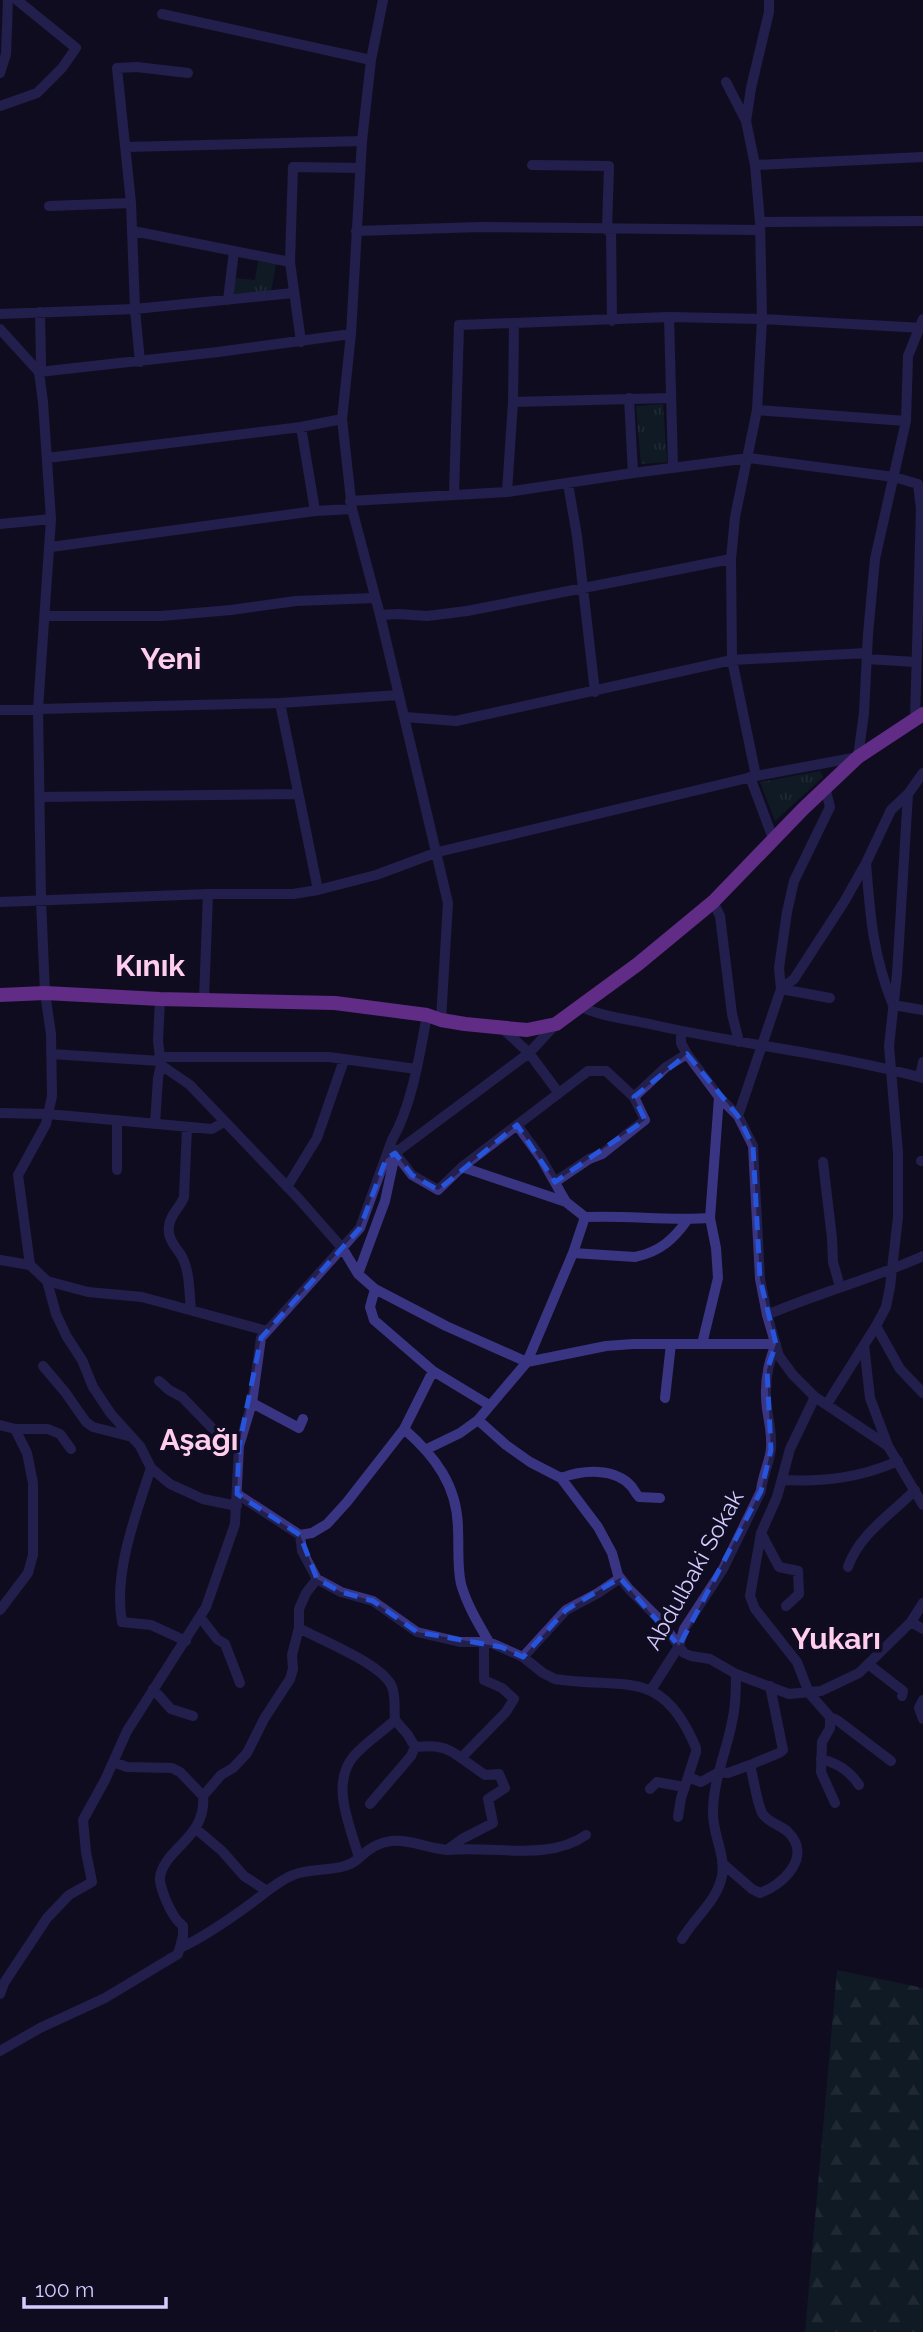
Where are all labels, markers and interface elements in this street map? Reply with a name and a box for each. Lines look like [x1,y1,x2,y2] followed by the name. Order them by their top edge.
[141,641,201,676] district label: Yeni
[115,948,185,983] district label: Kınık
[160,1422,238,1457] district label: Aşağı
[639,1485,749,1654] street label: Abdulbaki Sokak
[791,1621,881,1656] district label: Yukarı
[24,2266,166,2310] scale bar
[35,2277,94,2302] text: 100 m

